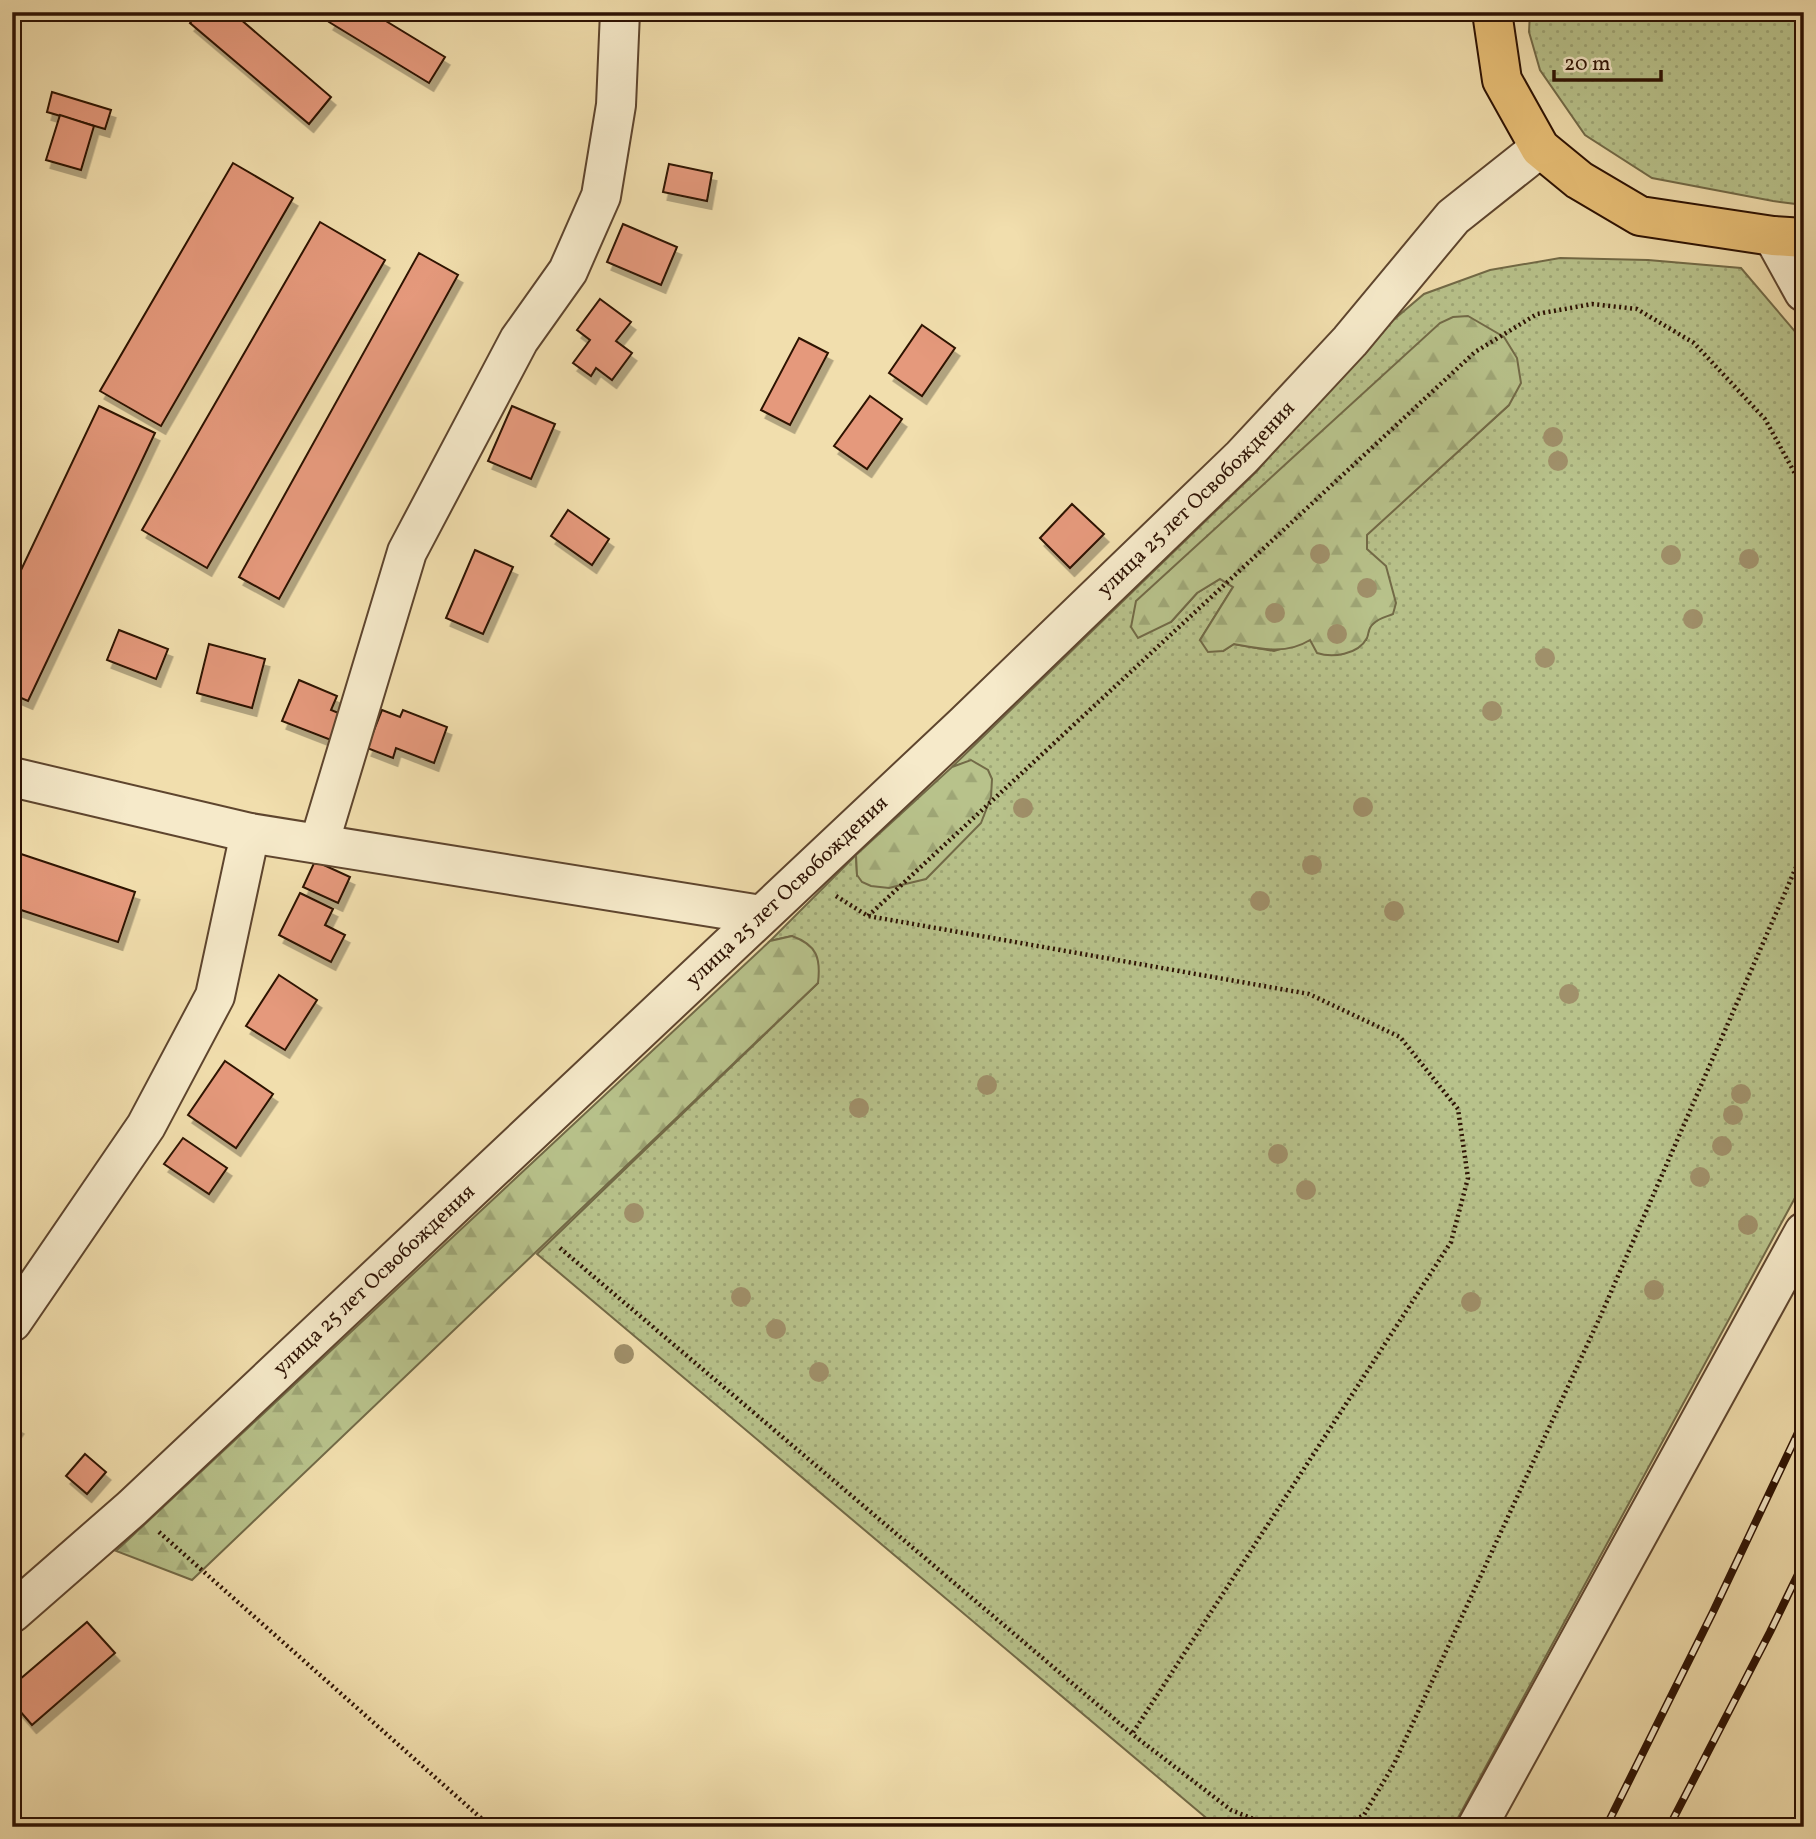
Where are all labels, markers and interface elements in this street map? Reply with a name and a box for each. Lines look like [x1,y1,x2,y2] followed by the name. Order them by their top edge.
[1554,38,1660,82] scale bar
[1564,50,1610,79] text: 20 m
[1091,394,1302,604] street label: улица 25 лет Освобождения
[680,789,895,994] street label: улица 25 лет Освобождения
[267,1178,482,1382] street label: улица 25 лет Освобождения

